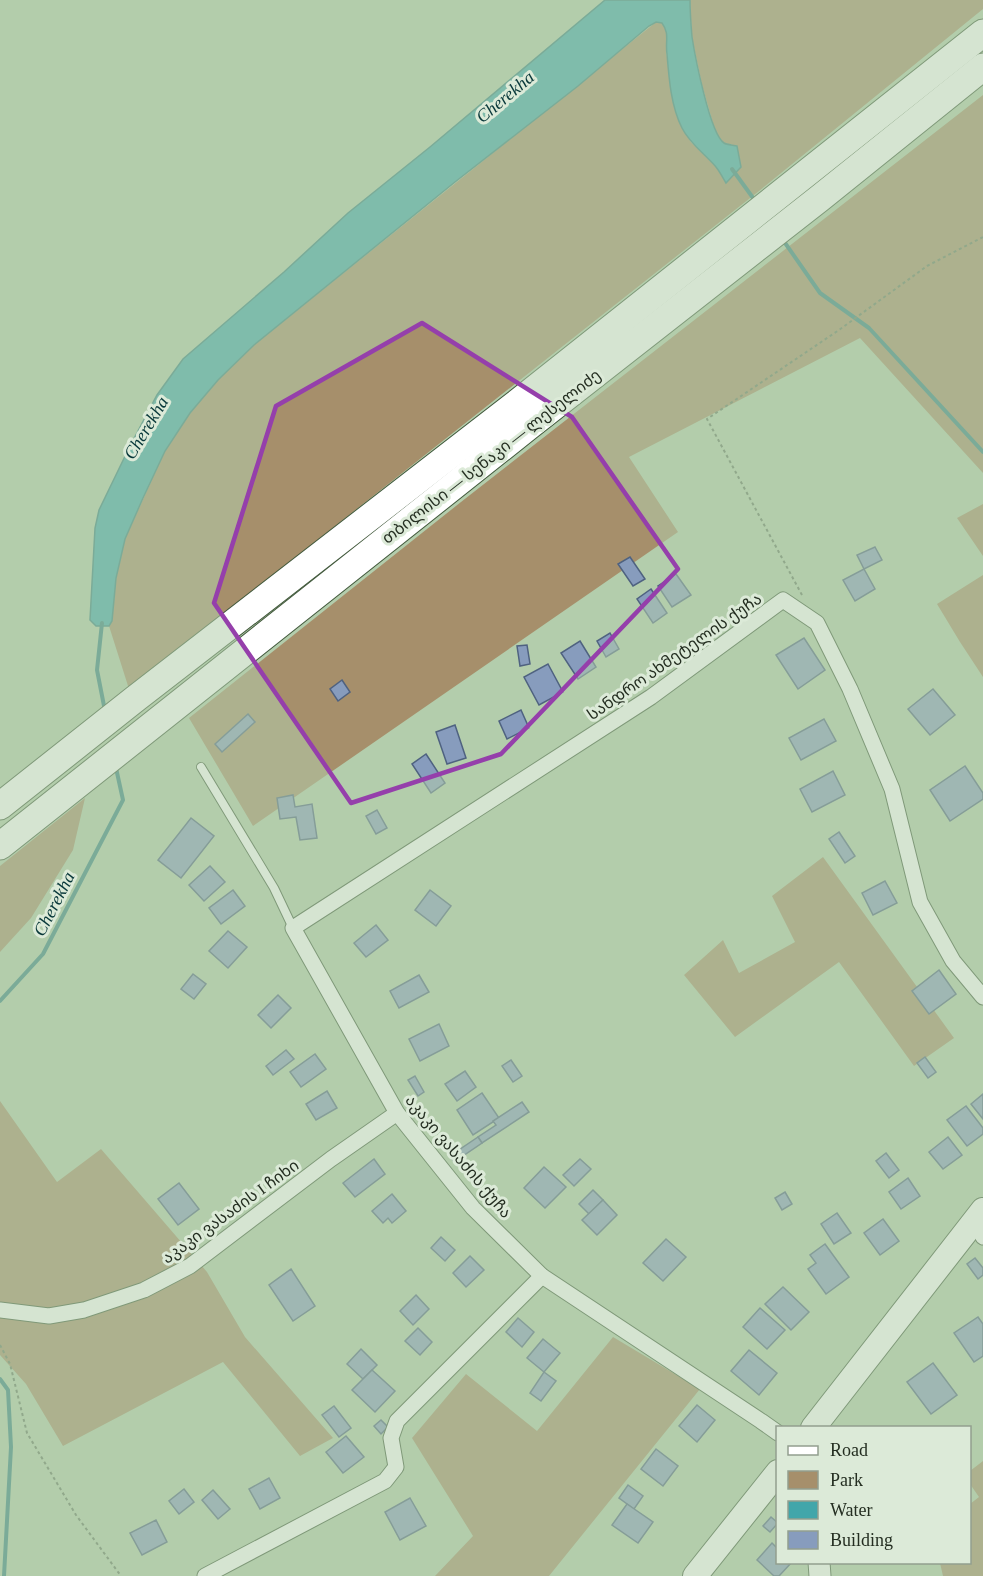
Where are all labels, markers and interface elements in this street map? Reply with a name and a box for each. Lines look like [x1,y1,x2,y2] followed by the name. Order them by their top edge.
[472,67,538,127] water label: Cherekha
[379,366,605,549] street label: თბილისი — სენაკი — ლესელიძე
[120,393,172,463] water label: Cherekha
[584,590,766,725] street label: სანდრო ახმეტელის ქუჩა
[29,869,79,939] water label: Cherekha
[402,1091,515,1222] street label: აკაკი ვასაძის ქუჩა
[159,1156,302,1267] street label: აკაკი ვასაძის I ჩიხი
[776,1426,971,1564] legend
[830,1440,868,1460] text: Road
[830,1470,863,1490] text: Park
[830,1500,873,1520] text: Water
[830,1530,893,1550] text: Building

